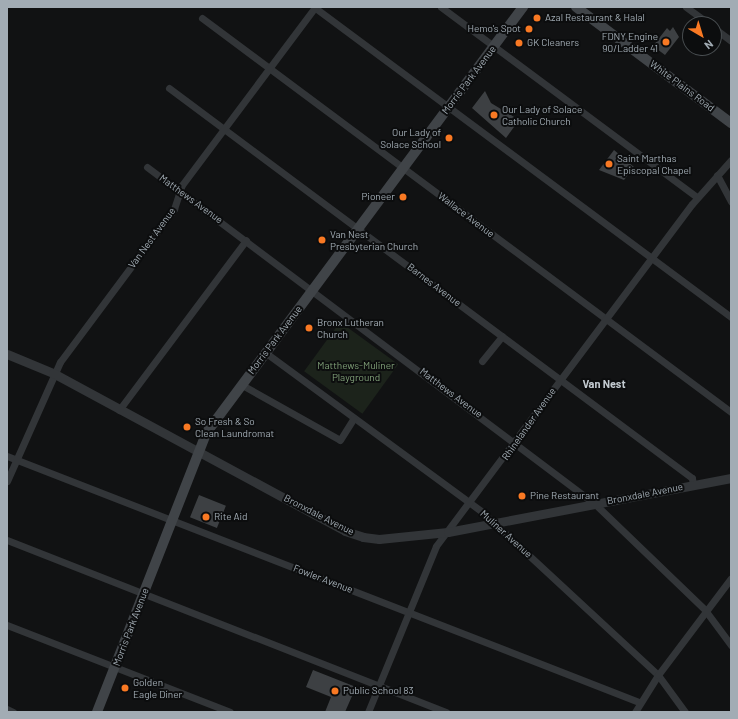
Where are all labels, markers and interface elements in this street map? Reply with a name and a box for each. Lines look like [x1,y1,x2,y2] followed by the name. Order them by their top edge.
[545,12,645,24] place label: Azal Restaurant & Halal
[532,13,542,23] marker: Azal Restaurant & Halal
[682,16,722,56] north arrow
[467,23,521,35] place label: Hemo's Spot
[524,24,534,34] marker: Hemo's Spot
[602,30,658,54] place label: FDNY Engine 90/Ladder 41
[527,37,579,49] place label: GK Cleaners
[661,37,671,47] marker: FDNY Engine 90/Ladder 41
[514,38,524,48] marker: GK Cleaners
[702,38,716,52] text: N
[439,43,499,117] street label: Morris Park Avenue
[647,58,717,114] street label: White Plains Road
[502,103,582,126] place label: Our Lady of Solace Catholic Church
[489,110,499,120] marker: Our Lady of Solace Catholic Church
[380,126,441,150] place label: Our Lady of Solace School
[444,133,454,143] marker: Our Lady of Solace School
[617,152,691,176] place label: Saint Marthas Episcopal Chapel
[604,159,614,169] marker: Saint Marthas Episcopal Chapel
[157,172,225,226] street label: Matthews Avenue
[435,190,497,240] street label: Wallace Avenue
[361,191,395,203] place label: Pioneer
[398,192,408,202] marker: Pioneer
[126,205,178,271] street label: Van Nest Avenue
[330,228,418,252] place label: Van Nest Presbyterian Church
[317,235,327,245] marker: Van Nest Presbyterian Church
[405,261,463,309] street label: Barnes Avenue
[245,303,305,377] street label: Morris Park Avenue
[317,316,384,340] place label: Bronx Lutheran Church
[304,323,314,333] marker: Bronx Lutheran Church
[317,359,395,382] park label: Matthews-Muliner Playground
[417,365,485,421] street label: Matthews Avenue
[582,377,626,391] district label: Van Nest
[500,385,558,463] street label: Rhinelander Avenue
[195,415,274,438] place label: So Fresh & So Clean Laundromat
[182,422,192,432] marker: So Fresh & So Clean Laundromat
[606,481,684,507] street label: Bronxdale Avenue
[530,490,599,502] place label: Pine Restaurant
[517,491,527,501] marker: Pine Restaurant
[282,492,356,538] street label: Bronxdale Avenue
[478,508,534,560] street label: Muliner Avenue
[214,511,248,523] place label: Rite Aid
[201,512,211,522] marker: Rite Aid
[292,562,354,596] street label: Fowler Avenue
[111,586,151,668] street label: Morris Park Avenue
[133,676,182,700] place label: Golden Eagle Diner
[120,683,130,693] marker: Golden Eagle Diner
[343,685,414,697] place label: Public School 83
[330,686,340,696] marker: Public School 83

